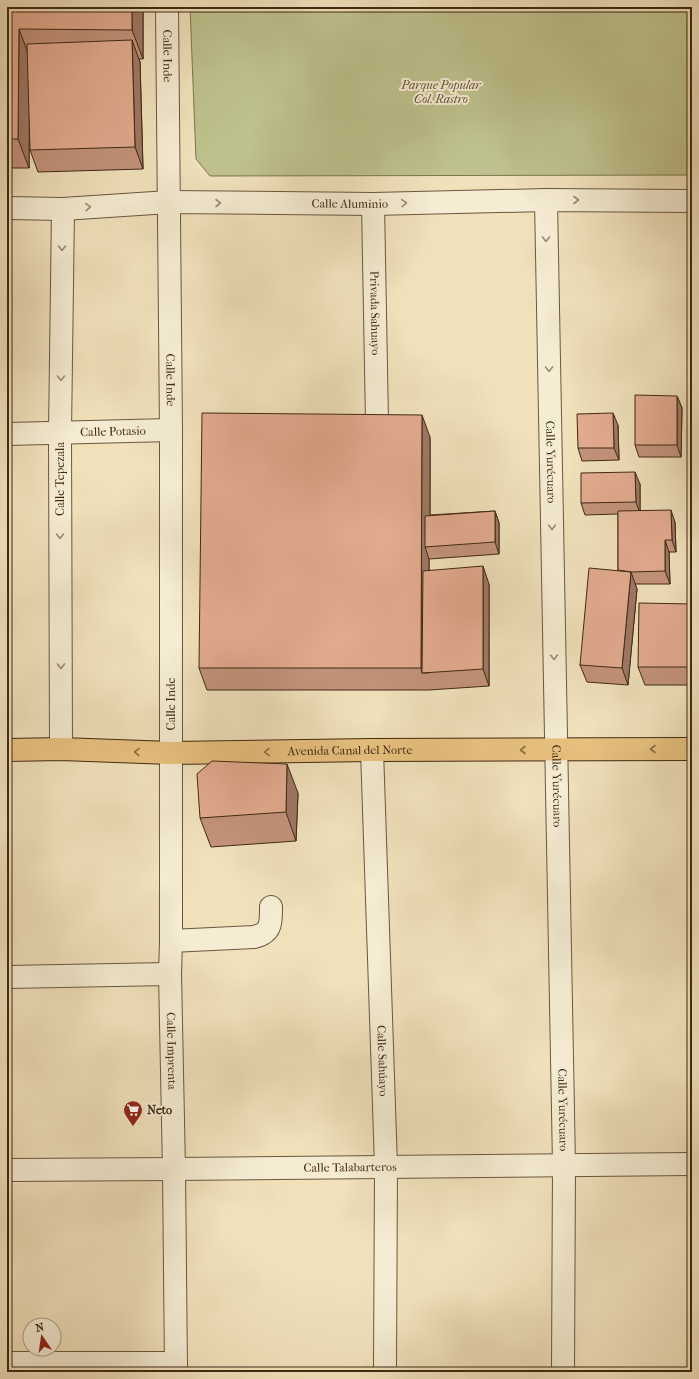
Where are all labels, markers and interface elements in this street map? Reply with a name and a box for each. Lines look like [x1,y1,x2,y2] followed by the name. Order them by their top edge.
[160,30,175,83] street label: Calle Inde
[400,78,482,106] park label: Parque Popular Col. Rastro
[311,196,388,211] street label: Calle Aluminio
[573,196,579,204] one-way arrow
[215,199,221,207] one-way arrow
[401,199,407,207] one-way arrow
[85,203,91,211] one-way arrow
[542,236,551,242] one-way arrow
[58,245,66,251] one-way arrow
[367,271,383,355] street label: Privada Sahuayo
[163,354,178,407] street label: Calle Inde
[545,366,553,372] one-way arrow
[56,375,65,381] one-way arrow
[543,420,559,503] street label: Calle Yurécuaro
[80,424,146,439] street label: Calle Potasio
[53,442,67,516] street label: Calle Tepezala
[548,524,556,530] one-way arrow
[56,533,64,539] one-way arrow
[550,654,558,660] one-way arrow
[57,663,65,669] one-way arrow
[164,678,178,730] street label: Calle Inde
[286,743,413,758] street label: Avenida Canal del Norte
[549,744,565,827] street label: Calle Yurécuaro
[650,745,656,753] one-way arrow
[520,746,526,754] one-way arrow
[134,748,140,756] one-way arrow
[264,748,270,756] one-way arrow
[164,1012,179,1090] street label: Calle Imprenta
[374,1025,391,1097] street label: Calle Sahúayo
[555,1068,571,1151] street label: Calle Yurécuaro
[122,1099,144,1127] supermarket icon: Neto
[147,1103,172,1117] place label: Neto
[303,1160,397,1175] street label: Calle Talabarteros
[22,1317,62,1357] north arrow
[34,1320,46,1335] text: N

